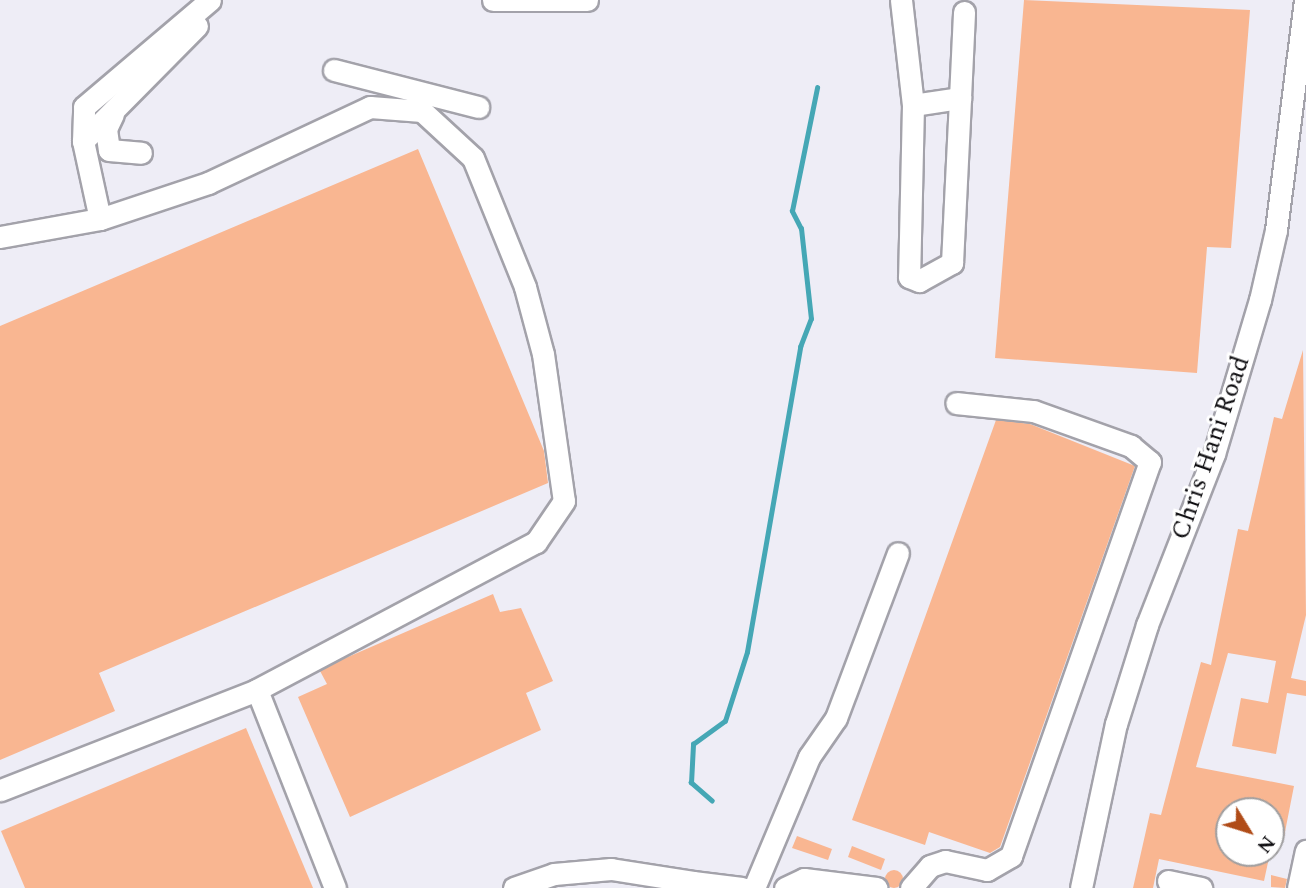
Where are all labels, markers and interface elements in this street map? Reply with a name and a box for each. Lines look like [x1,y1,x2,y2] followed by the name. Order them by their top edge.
[1165,352,1257,544] street label: Chris Hani Road
[1215,797,1285,867] north arrow
[1249,829,1282,859] text: N

